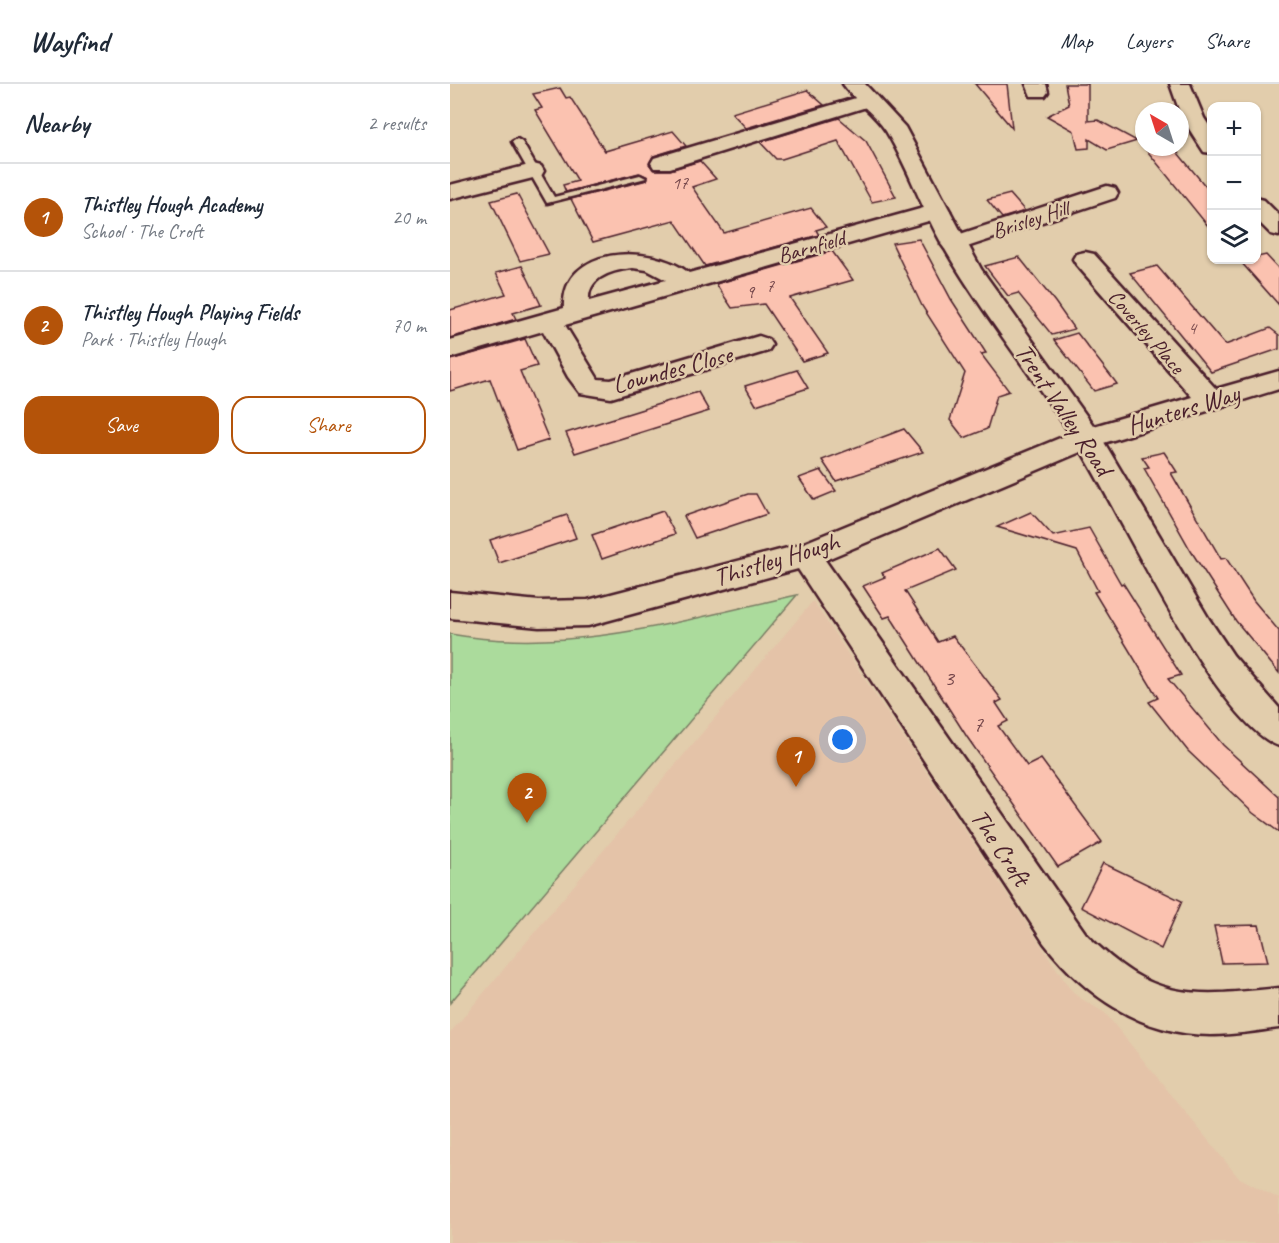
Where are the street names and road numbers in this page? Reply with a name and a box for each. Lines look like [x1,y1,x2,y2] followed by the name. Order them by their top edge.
[989,193,1076,245] street label: Brisley Hill
[774,223,851,270] street label: Barnfield
[1102,284,1192,381] street label: Coverley Place
[609,337,738,401] street label: Lowndes Close
[1007,337,1122,485] street label: Trent Valley Road
[1123,376,1245,442] street label: Hunters Way
[709,524,845,594] street label: Thistley Hough
[963,803,1040,894] street label: The Croft

